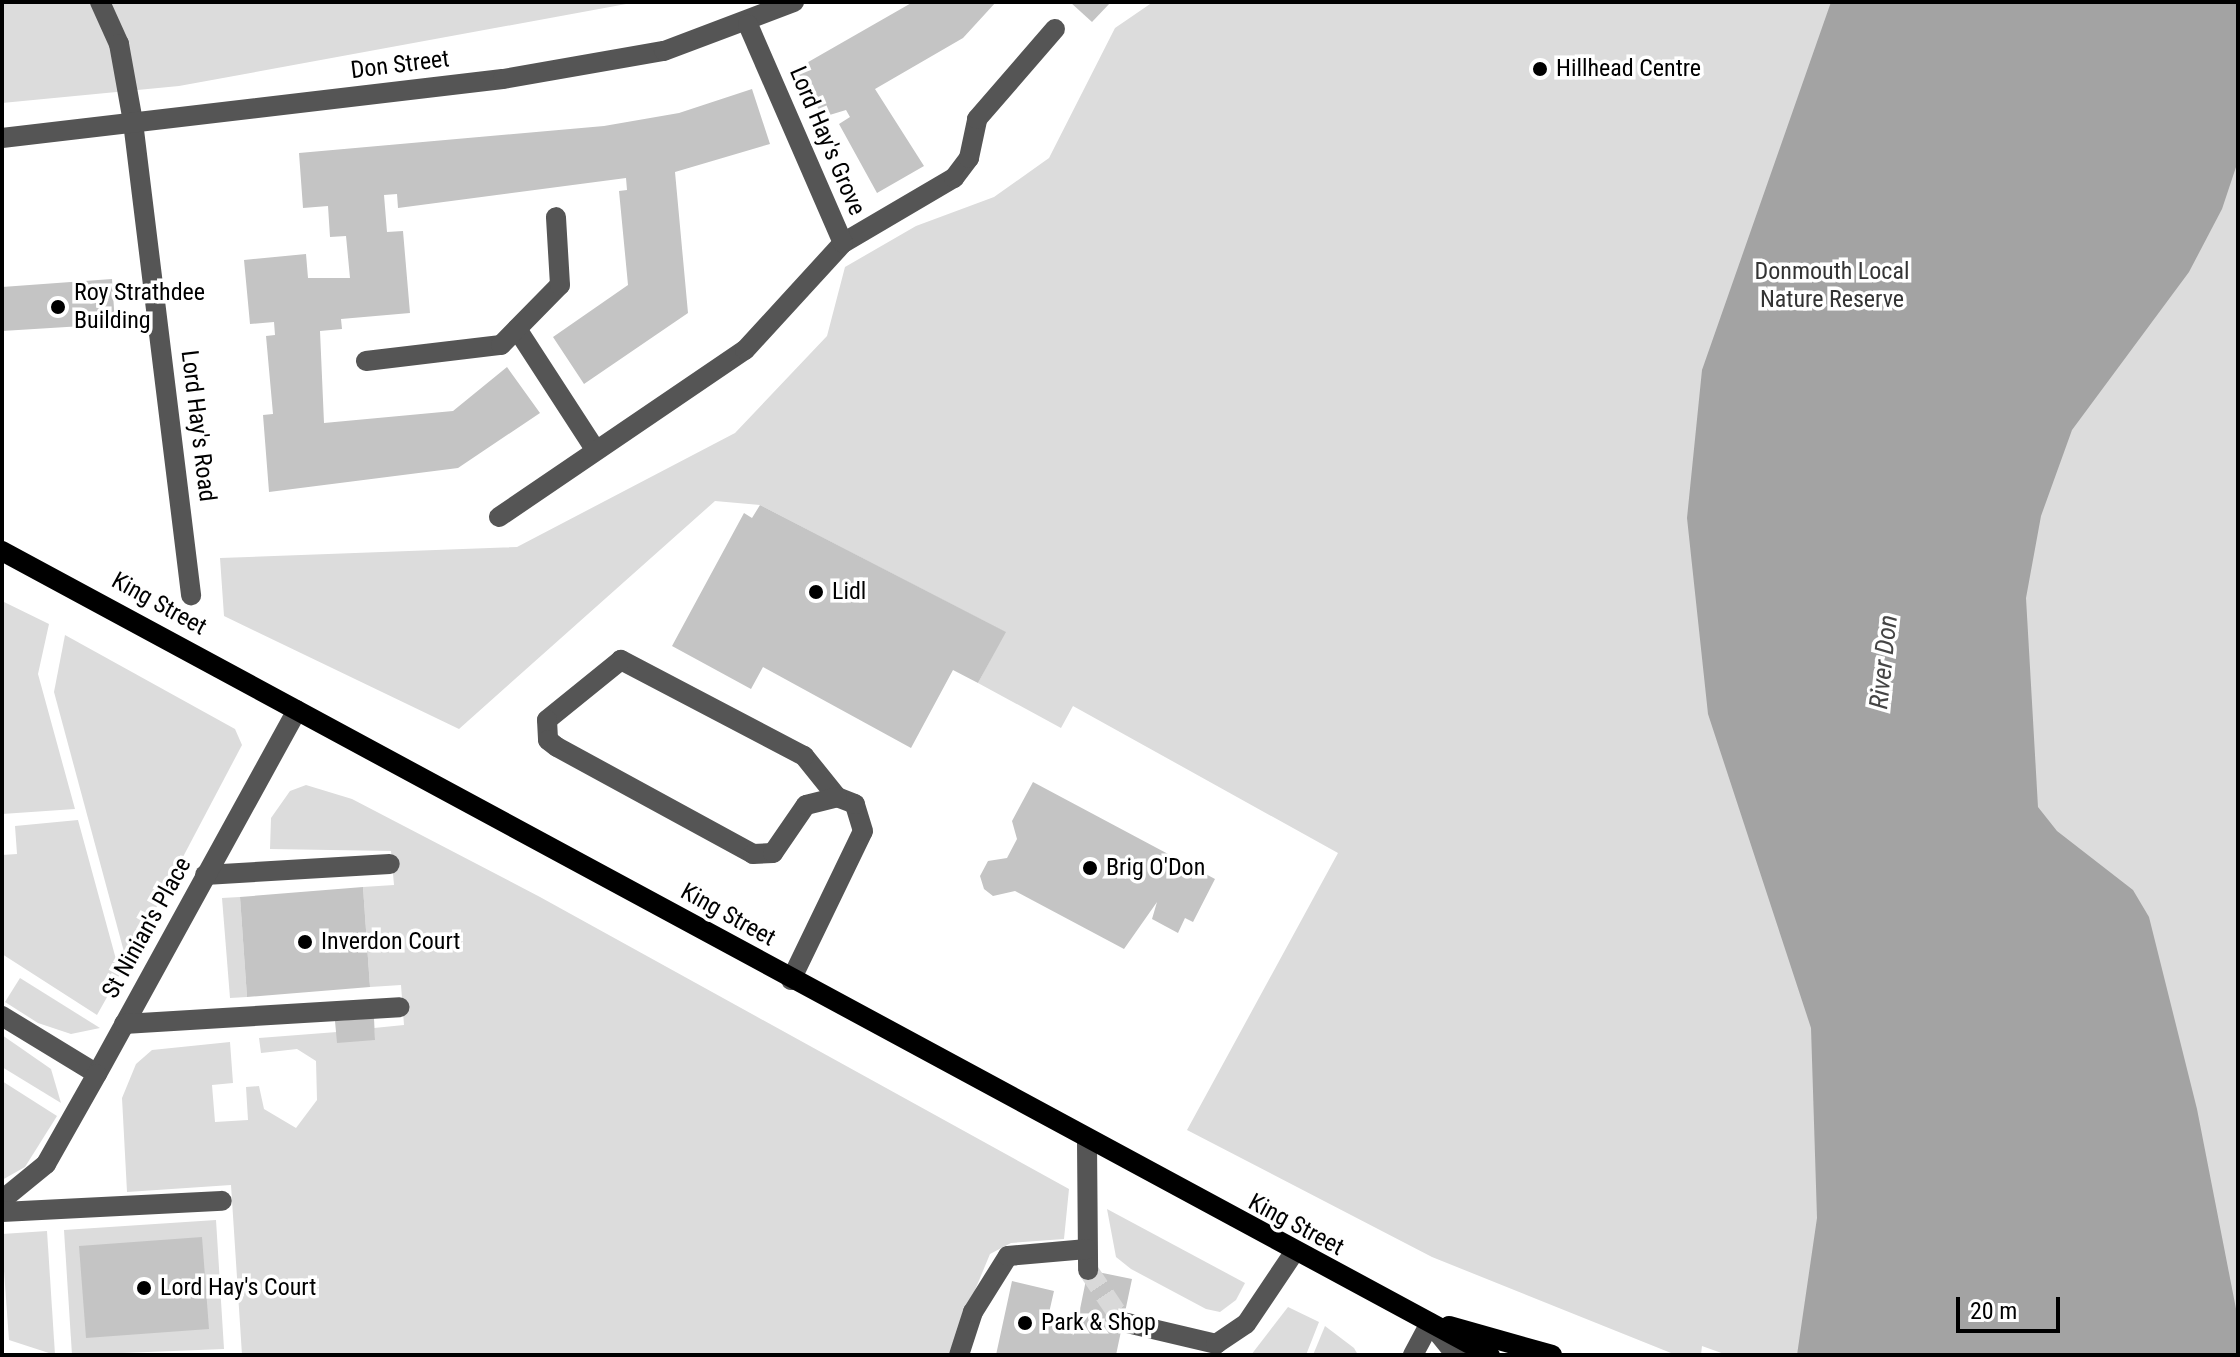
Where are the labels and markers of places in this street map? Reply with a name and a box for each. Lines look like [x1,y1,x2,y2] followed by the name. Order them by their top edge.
[1556,55,1701,83] place label: Hillhead Centre
[1531,60,1549,78] marker: Hillhead Centre
[74,279,205,335] place label: Roy Strathdee Building
[49,298,67,316] marker: Roy Strathdee Building
[832,578,866,606] place label: Lidl
[807,583,825,601] marker: Lidl
[1106,854,1205,882] place label: Brig O'Don
[1081,859,1099,877] marker: Brig O'Don
[321,928,460,956] place label: Inverdon Court
[296,933,314,951] marker: Inverdon Court
[160,1274,316,1302] place label: Lord Hay's Court
[135,1279,153,1297] marker: Lord Hay's Court
[1041,1309,1156,1337] place label: Park & Shop
[1016,1314,1034,1332] marker: Park & Shop

